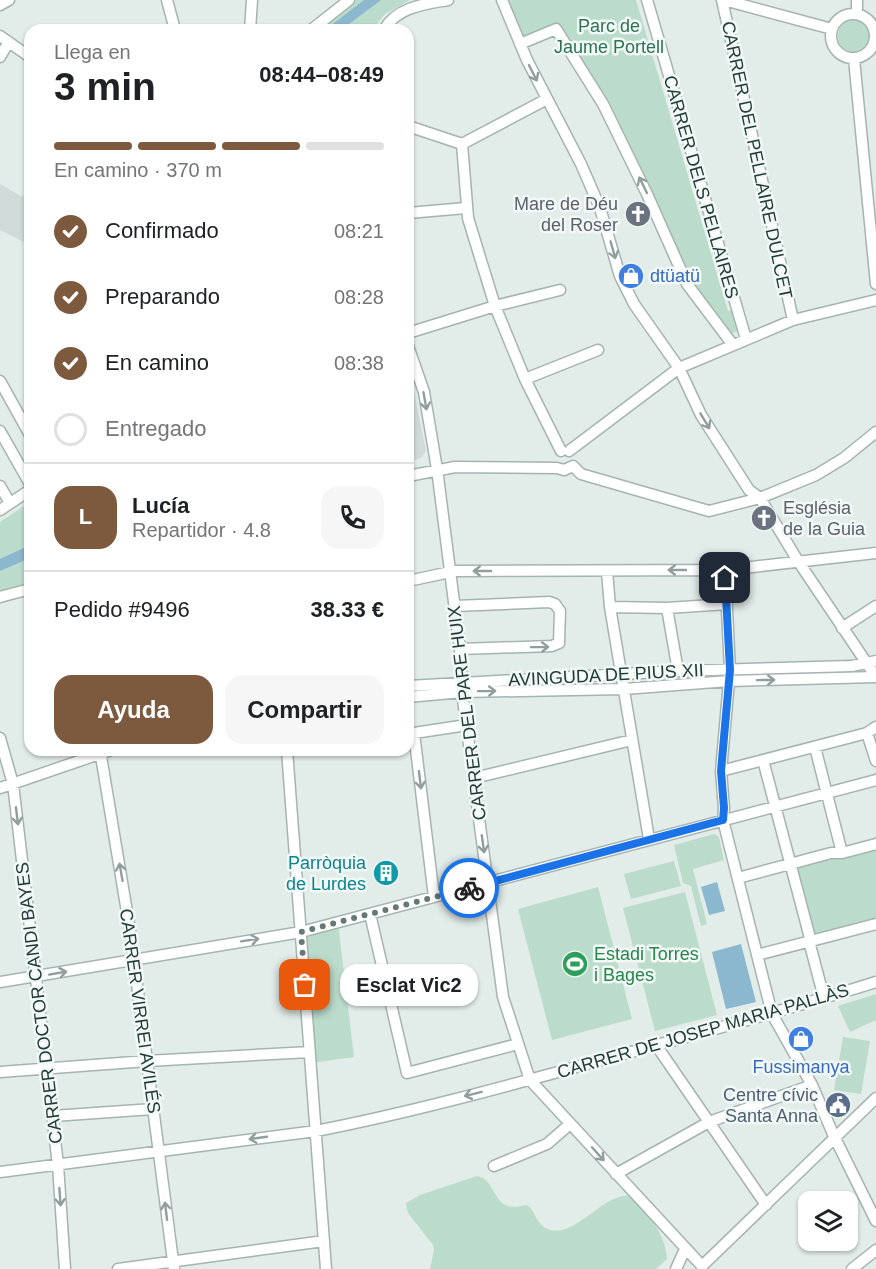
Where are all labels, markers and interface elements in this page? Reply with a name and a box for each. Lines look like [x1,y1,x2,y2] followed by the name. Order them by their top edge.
[554,16,664,57] park label: Parc de Jaume Portell
[718,19,796,301] street label: CARRER DEL PELLAIRE DULCET
[54,41,131,63] text: Llega en
[259,62,384,87] text: 08:44–08:49
[528,64,540,82] one-way arrow
[54,65,156,108] text: 3 min
[660,73,742,301] street label: CARRER DELS PELLAIRES
[54,159,222,181] text: En camino · 370 m
[636,176,648,194] one-way arrow
[514,194,618,235] place label: Mare de Déu del Roser
[623,199,653,229] church icon: Mare de Déu del Roser
[54,215,87,248] icon: check
[105,218,219,243] text: Confirmado
[334,220,384,242] text: 08:21
[608,240,619,259] one-way arrow
[616,261,646,291] shop icon: dtüatü
[650,266,700,286] place label: dtüatü
[54,281,87,314] icon: check
[105,284,220,309] text: Preparando
[334,286,384,308] text: 08:28
[54,347,87,380] icon: check
[105,350,209,375] text: En camino
[334,352,384,374] text: 08:38
[420,391,431,411] one-way arrow
[698,412,711,429] one-way arrow
[105,416,207,441] text: Entregado
[321,486,384,549] button: phone
[132,493,189,518] text: Lucía
[783,498,866,539] place label: Església de la Guia
[749,503,779,533] church icon: Església de la Guia
[79,504,92,529] text: L
[132,519,271,541] text: Repartidor · 4.8
[699,552,750,603] pin
[708,561,741,594] icon: home
[472,565,492,577] one-way arrow
[667,565,687,576] one-way arrow
[54,597,190,622] text: Pedido #9496
[311,597,384,622] text: 38.33 €
[444,605,490,821] street label: CARRER DEL PARE HUIX
[529,641,549,652] one-way arrow
[508,660,704,690] street label: AVINGUDA DE PIUS XII
[755,674,775,686] one-way arrow
[54,675,213,744] button: Ayuda
[225,675,384,744] button: Compartir
[477,686,497,697] one-way arrow
[415,770,426,790] one-way arrow
[12,806,23,825] one-way arrow
[477,834,488,854] one-way arrow
[286,853,367,894] place label: Parròquia de Lurdes
[371,858,401,888] building icon: Parròquia de Lurdes
[439,858,499,918] courier
[12,861,66,1145] street label: CARRER DOCTOR CANDI BAYES
[115,863,126,882] one-way arrow
[453,872,486,905] icon: bike
[116,907,164,1115] street label: CARRER VIRREI AVILÉS
[240,934,259,945] one-way arrow
[594,944,699,985] place label: Estadi Torres i Bages
[560,949,590,979] sports icon: Estadi Torres i Bages
[279,959,330,1010] pin
[341,964,479,1006] callout: Esclat Vic2
[47,967,67,978] one-way arrow
[288,968,321,1001] icon: bag
[356,974,462,996] text: Esclat Vic2
[555,980,851,1082] street label: CARRER DE JOSEP MARIA PALLÀS
[786,1024,816,1054] shop icon: Fussimanya
[752,1057,851,1077] place label: Fussimanya
[723,1085,819,1126] place label: Centre cívic Santa Anna
[464,1089,483,1100] one-way arrow
[823,1090,853,1120] public building icon: Centre cívic Santa Anna
[248,1133,268,1144] one-way arrow
[591,1146,605,1161] one-way arrow
[55,1187,66,1207] one-way arrow
[798,1191,858,1251] map controls
[798,1191,858,1251] button: layers
[161,1202,172,1221] one-way arrow

